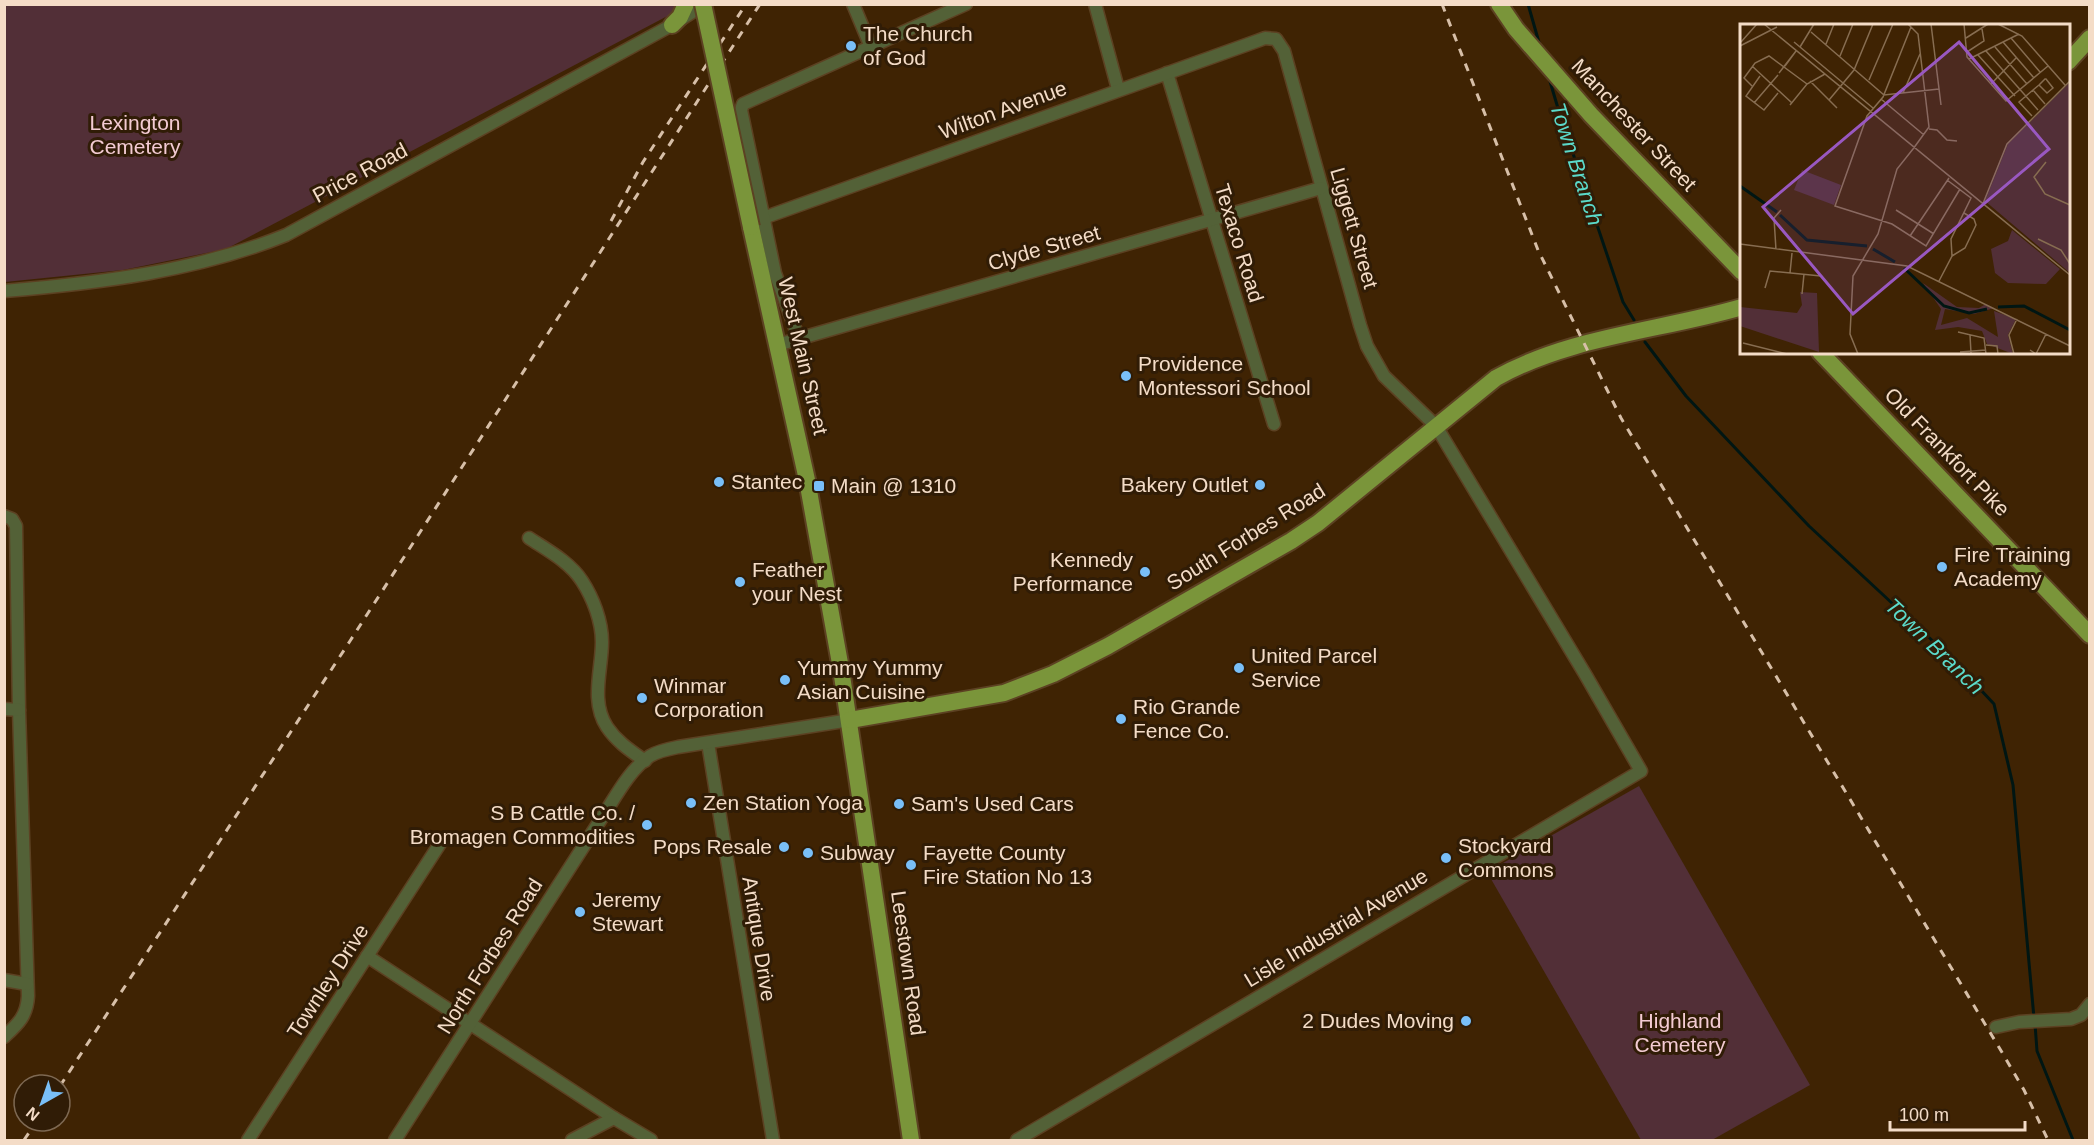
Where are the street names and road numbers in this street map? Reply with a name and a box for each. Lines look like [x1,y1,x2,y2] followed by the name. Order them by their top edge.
[1567,54,1701,195] street label: Manchester Street
[936,76,1070,143] street label: Wilton Avenue
[309,138,411,207] street label: Price Road
[1326,165,1383,291] street label: Liggett Street
[1211,181,1268,305] street label: Texaco Road
[985,220,1103,275] street label: Clyde Street
[774,275,833,437] street label: West Main Street
[1880,383,2014,521] street label: Old Frankfort Pike
[1162,479,1329,595] street label: South Forbes Road
[1240,864,1432,991] street label: Lisle Industrial Avenue
[433,874,547,1038] street label: North Forbes Road
[738,875,781,1003] street label: Antique Drive
[887,889,930,1037] street label: Leestown Road
[282,920,373,1042] street label: Townley Drive

